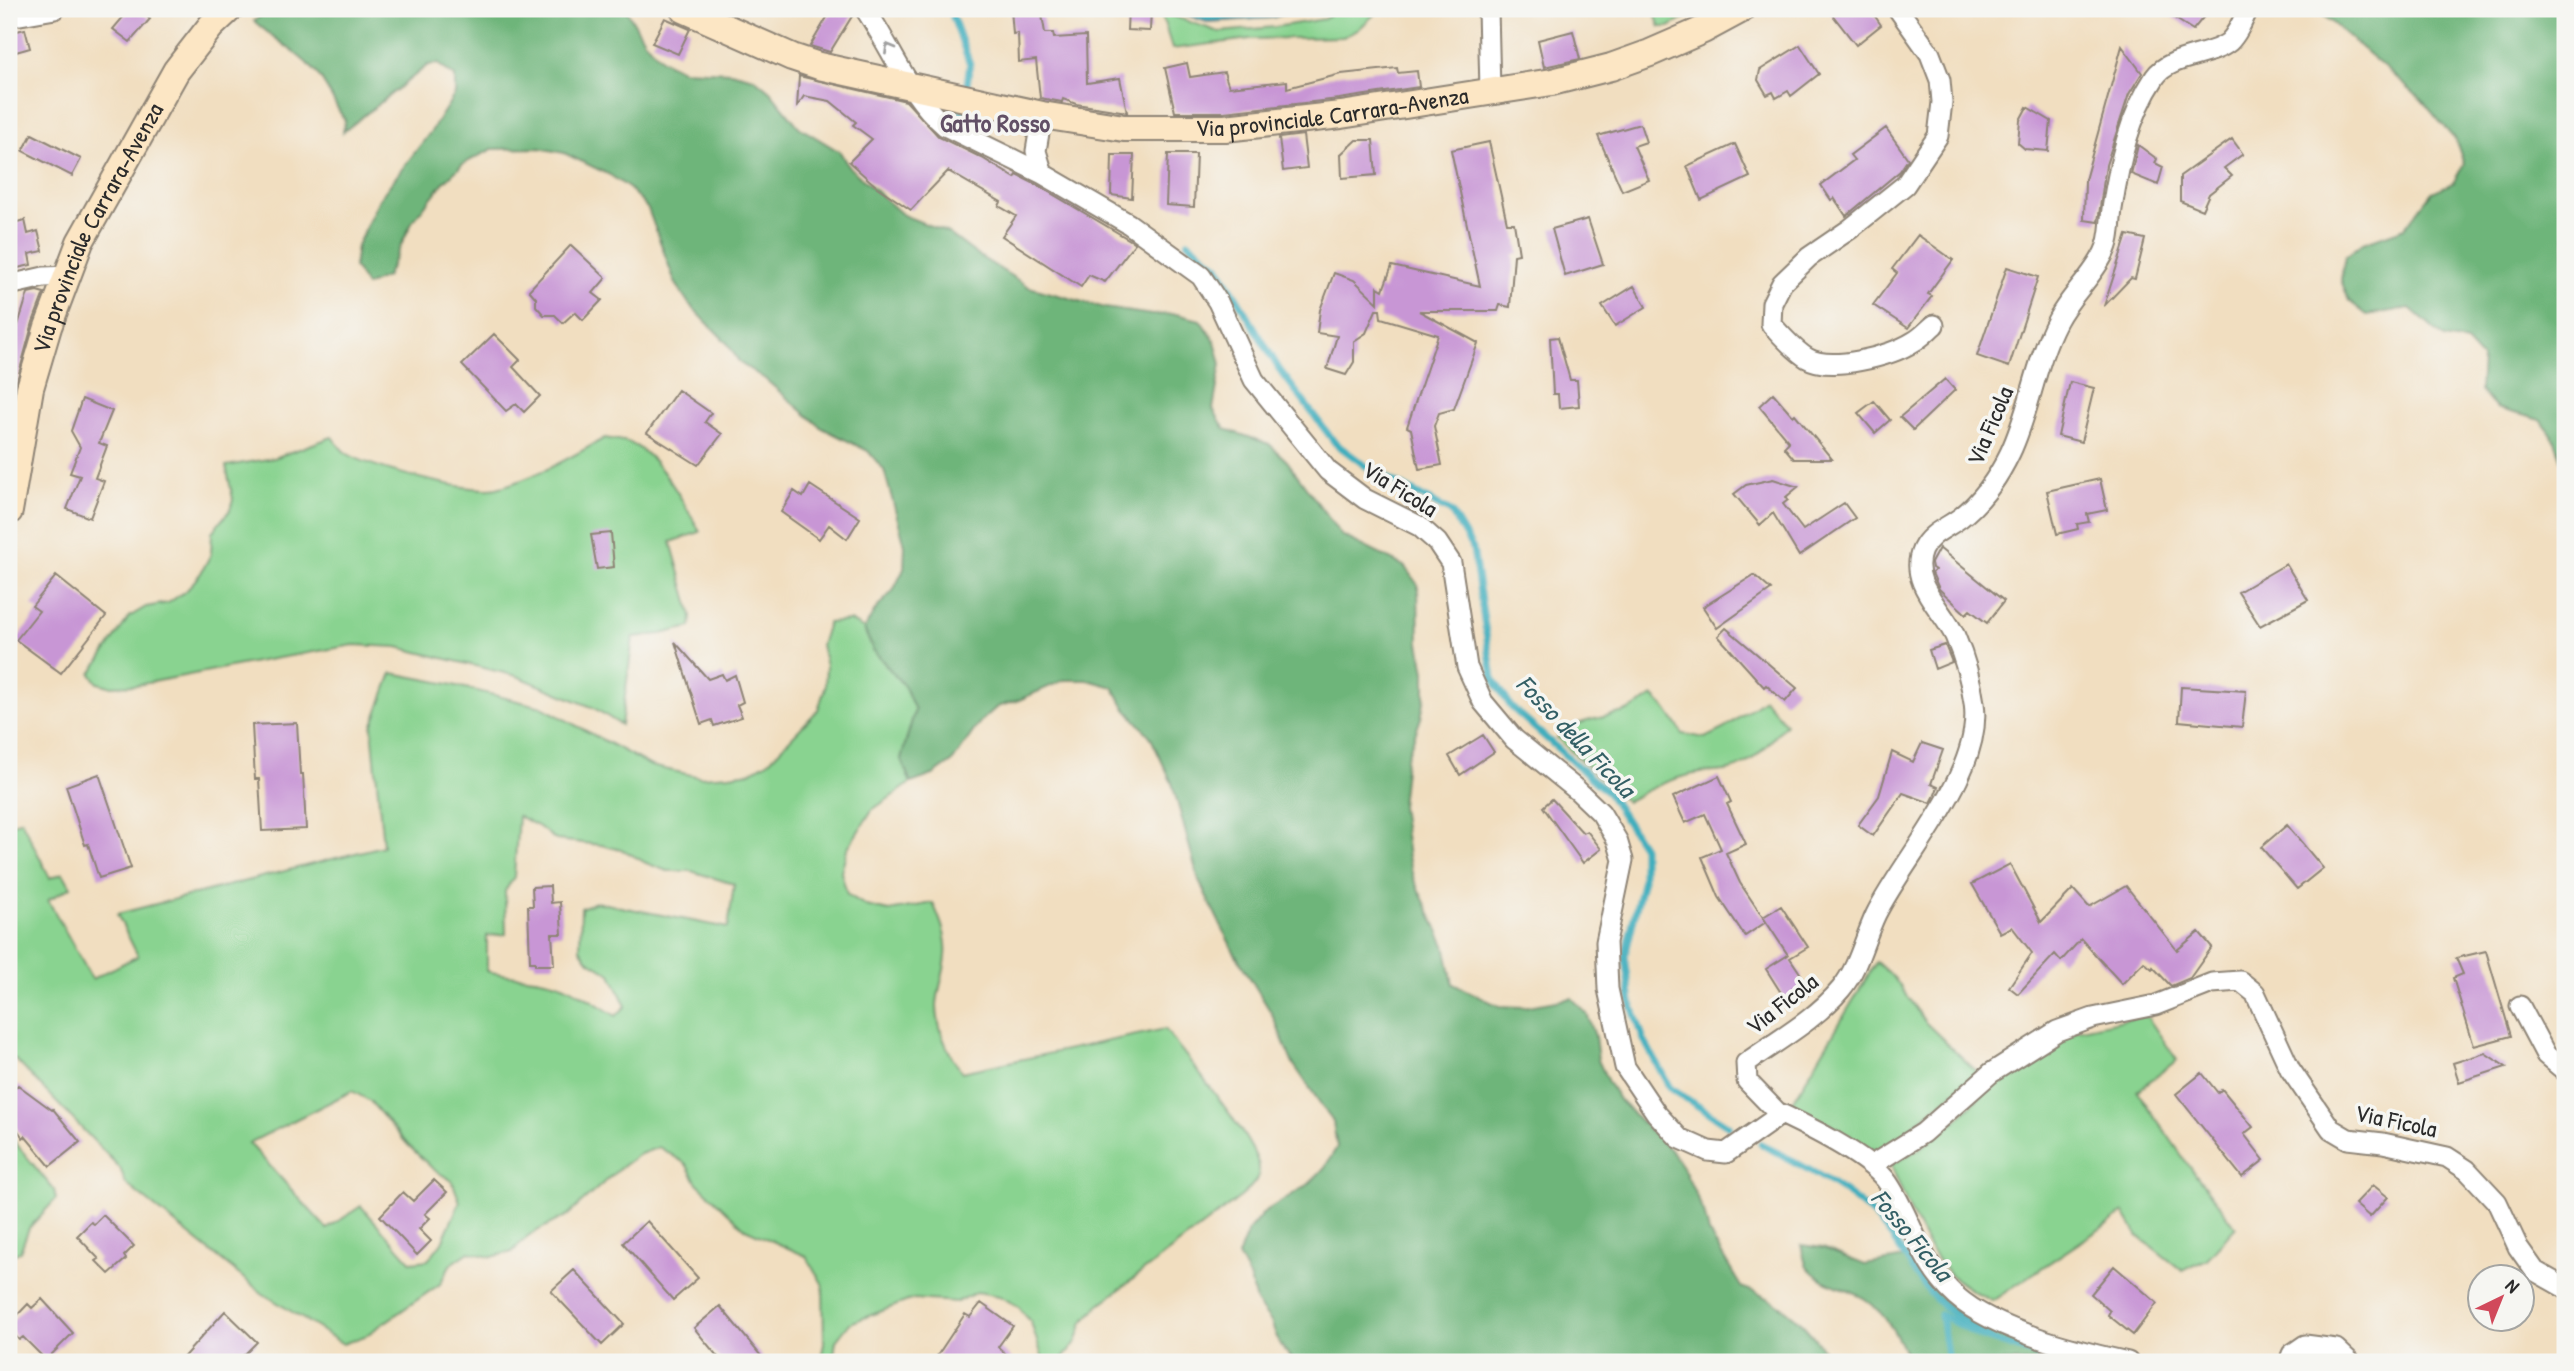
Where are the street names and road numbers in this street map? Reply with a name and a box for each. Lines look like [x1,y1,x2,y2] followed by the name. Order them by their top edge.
[1196,78,1470,143] street label: Via provinciale Carrara-Avenza
[24,97,170,357] street label: Via provinciale Carrara-Avenza
[1958,381,2020,470] street label: Via Ficola
[1357,453,1444,524] street label: Via Ficola
[1739,965,1824,1041] street label: Via Ficola
[2352,1096,2440,1144] street label: Via Ficola

